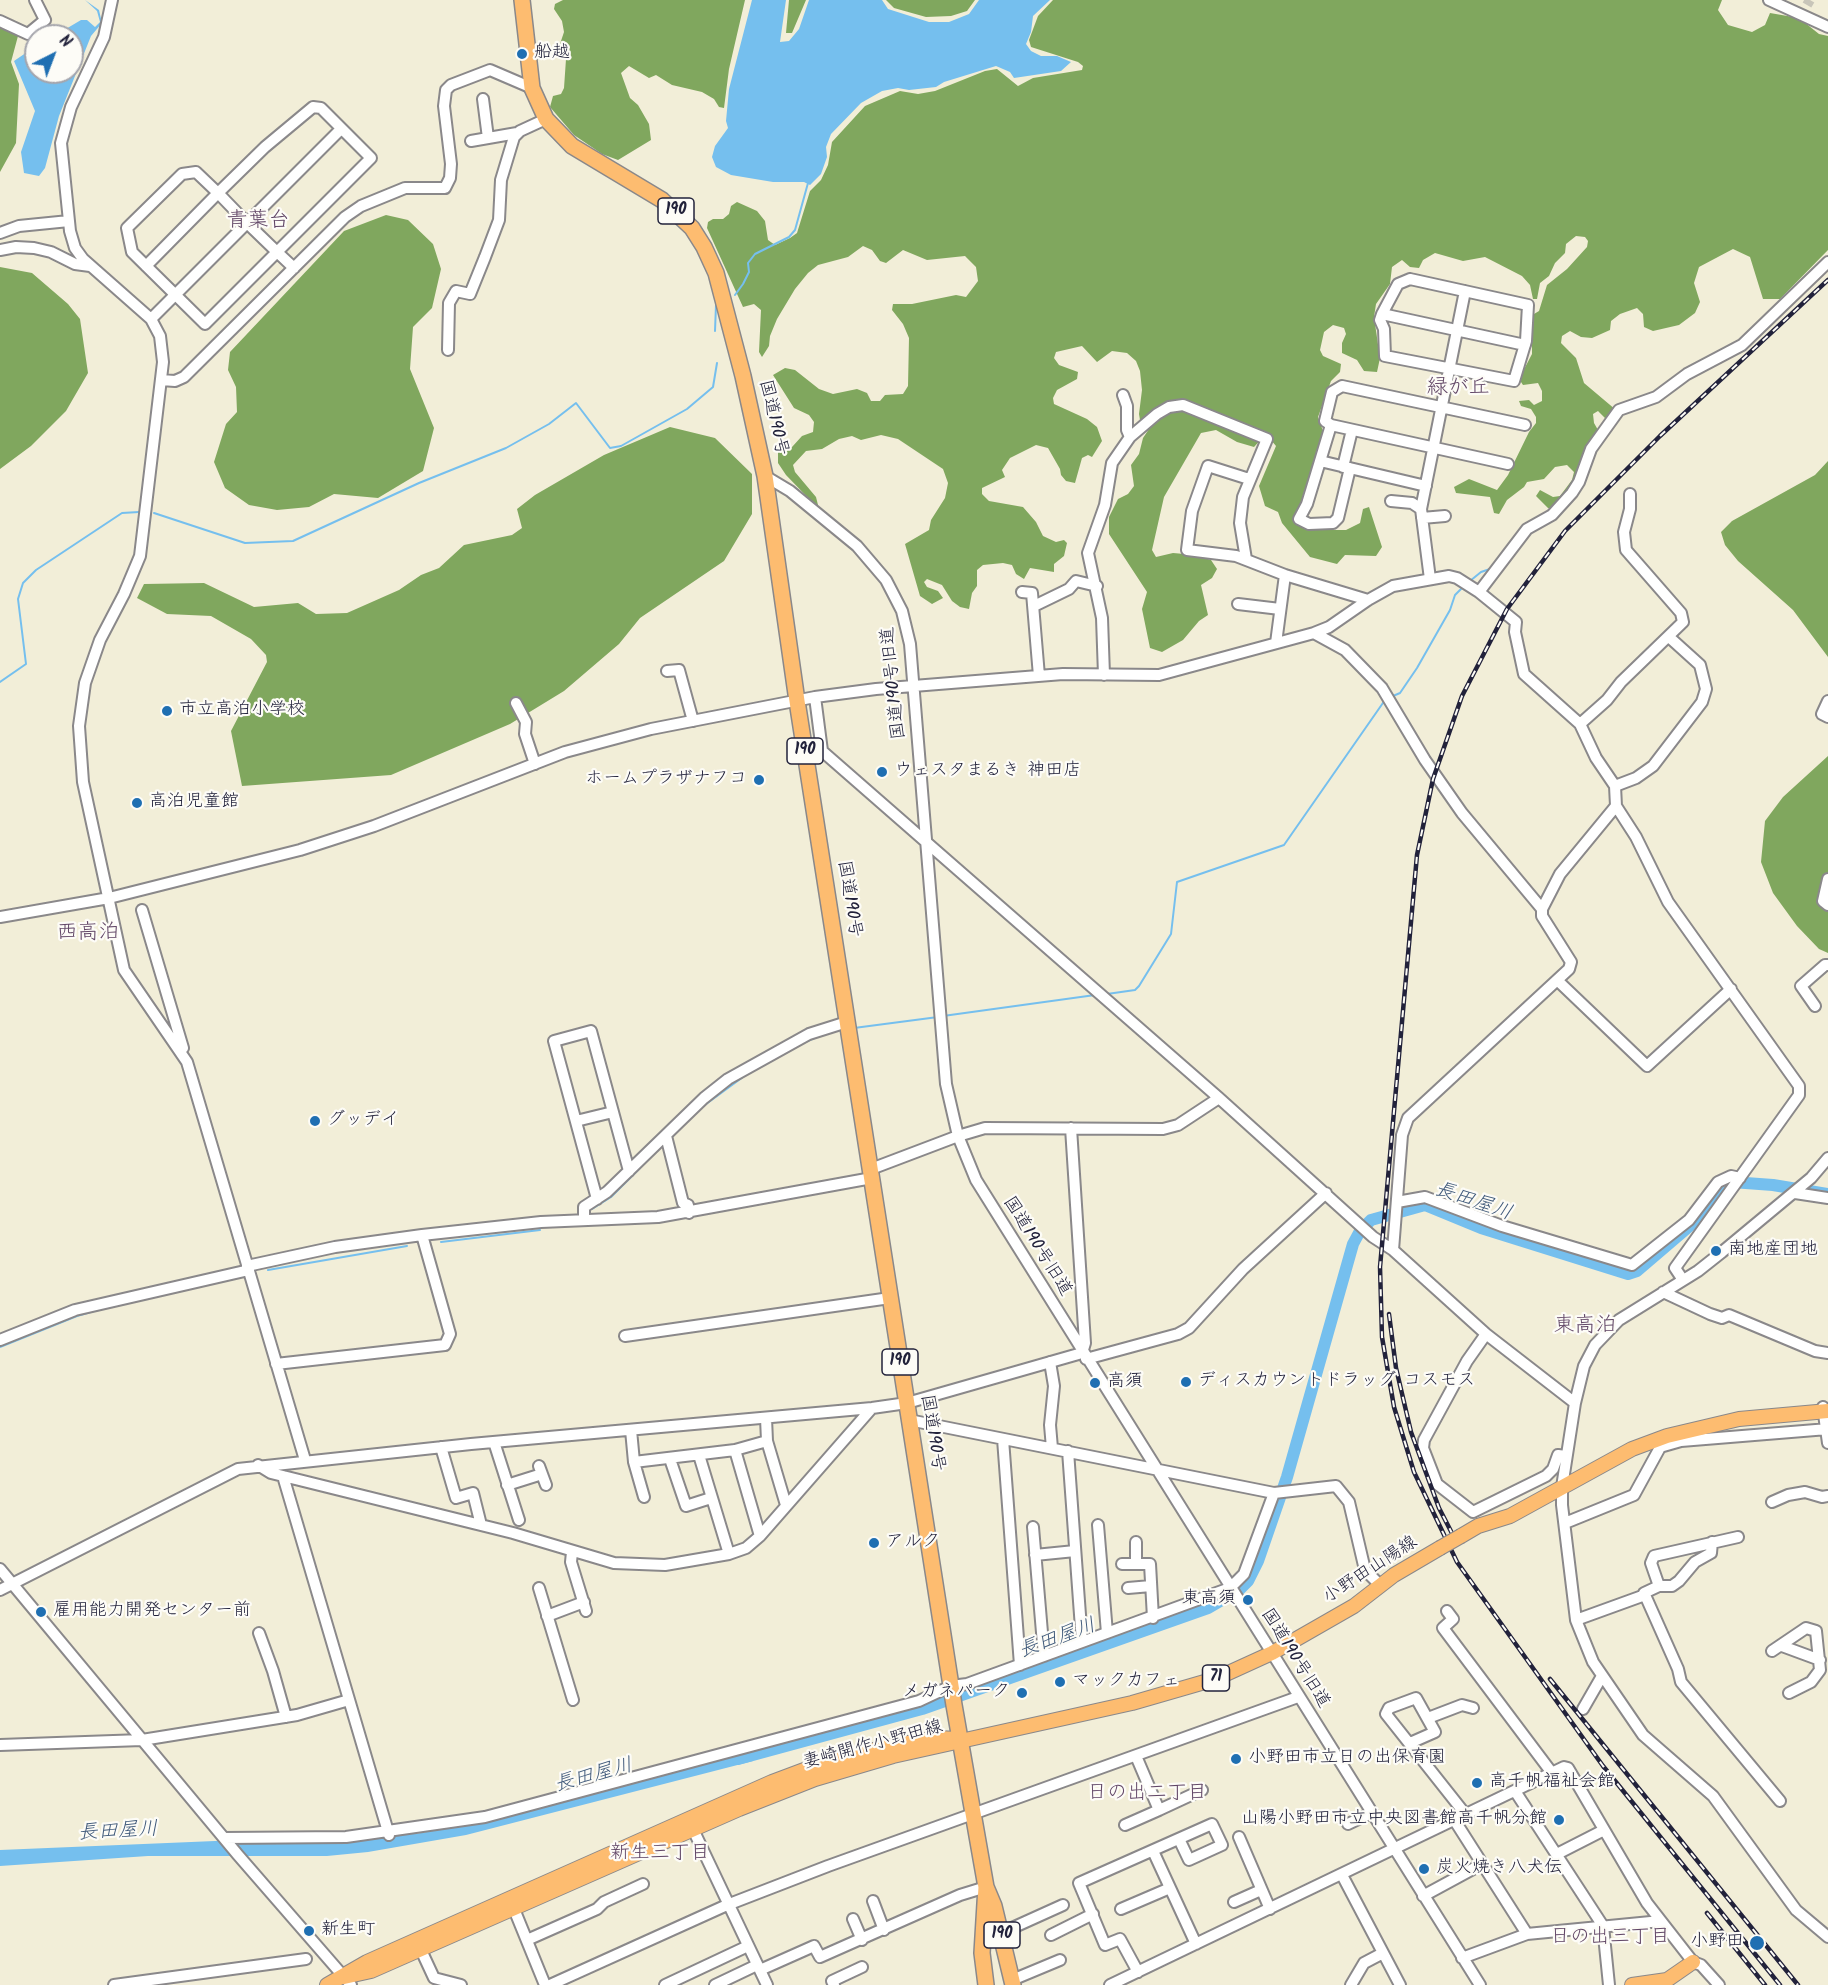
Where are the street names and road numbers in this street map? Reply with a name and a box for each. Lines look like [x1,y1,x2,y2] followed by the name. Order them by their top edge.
[658,198,694,224] road number: 190
[753,378,791,458] street label: 国道190号
[878,625,912,741] street label: 国道190号旧道
[787,738,823,764] road number: 190
[831,859,865,939] street label: 国道190号
[997,1193,1075,1301] street label: 国道190号旧道
[882,1349,918,1375] road number: 190
[914,1393,948,1473] street label: 国道190号
[1320,1533,1422,1609] street label: 小野田山陽線
[1255,1605,1333,1713] street label: 国道190号旧道
[1202,1665,1230,1691] road number: 71
[801,1717,945,1775] street label: 妻崎開作小野田線
[984,1922,1020,1948] road number: 190

